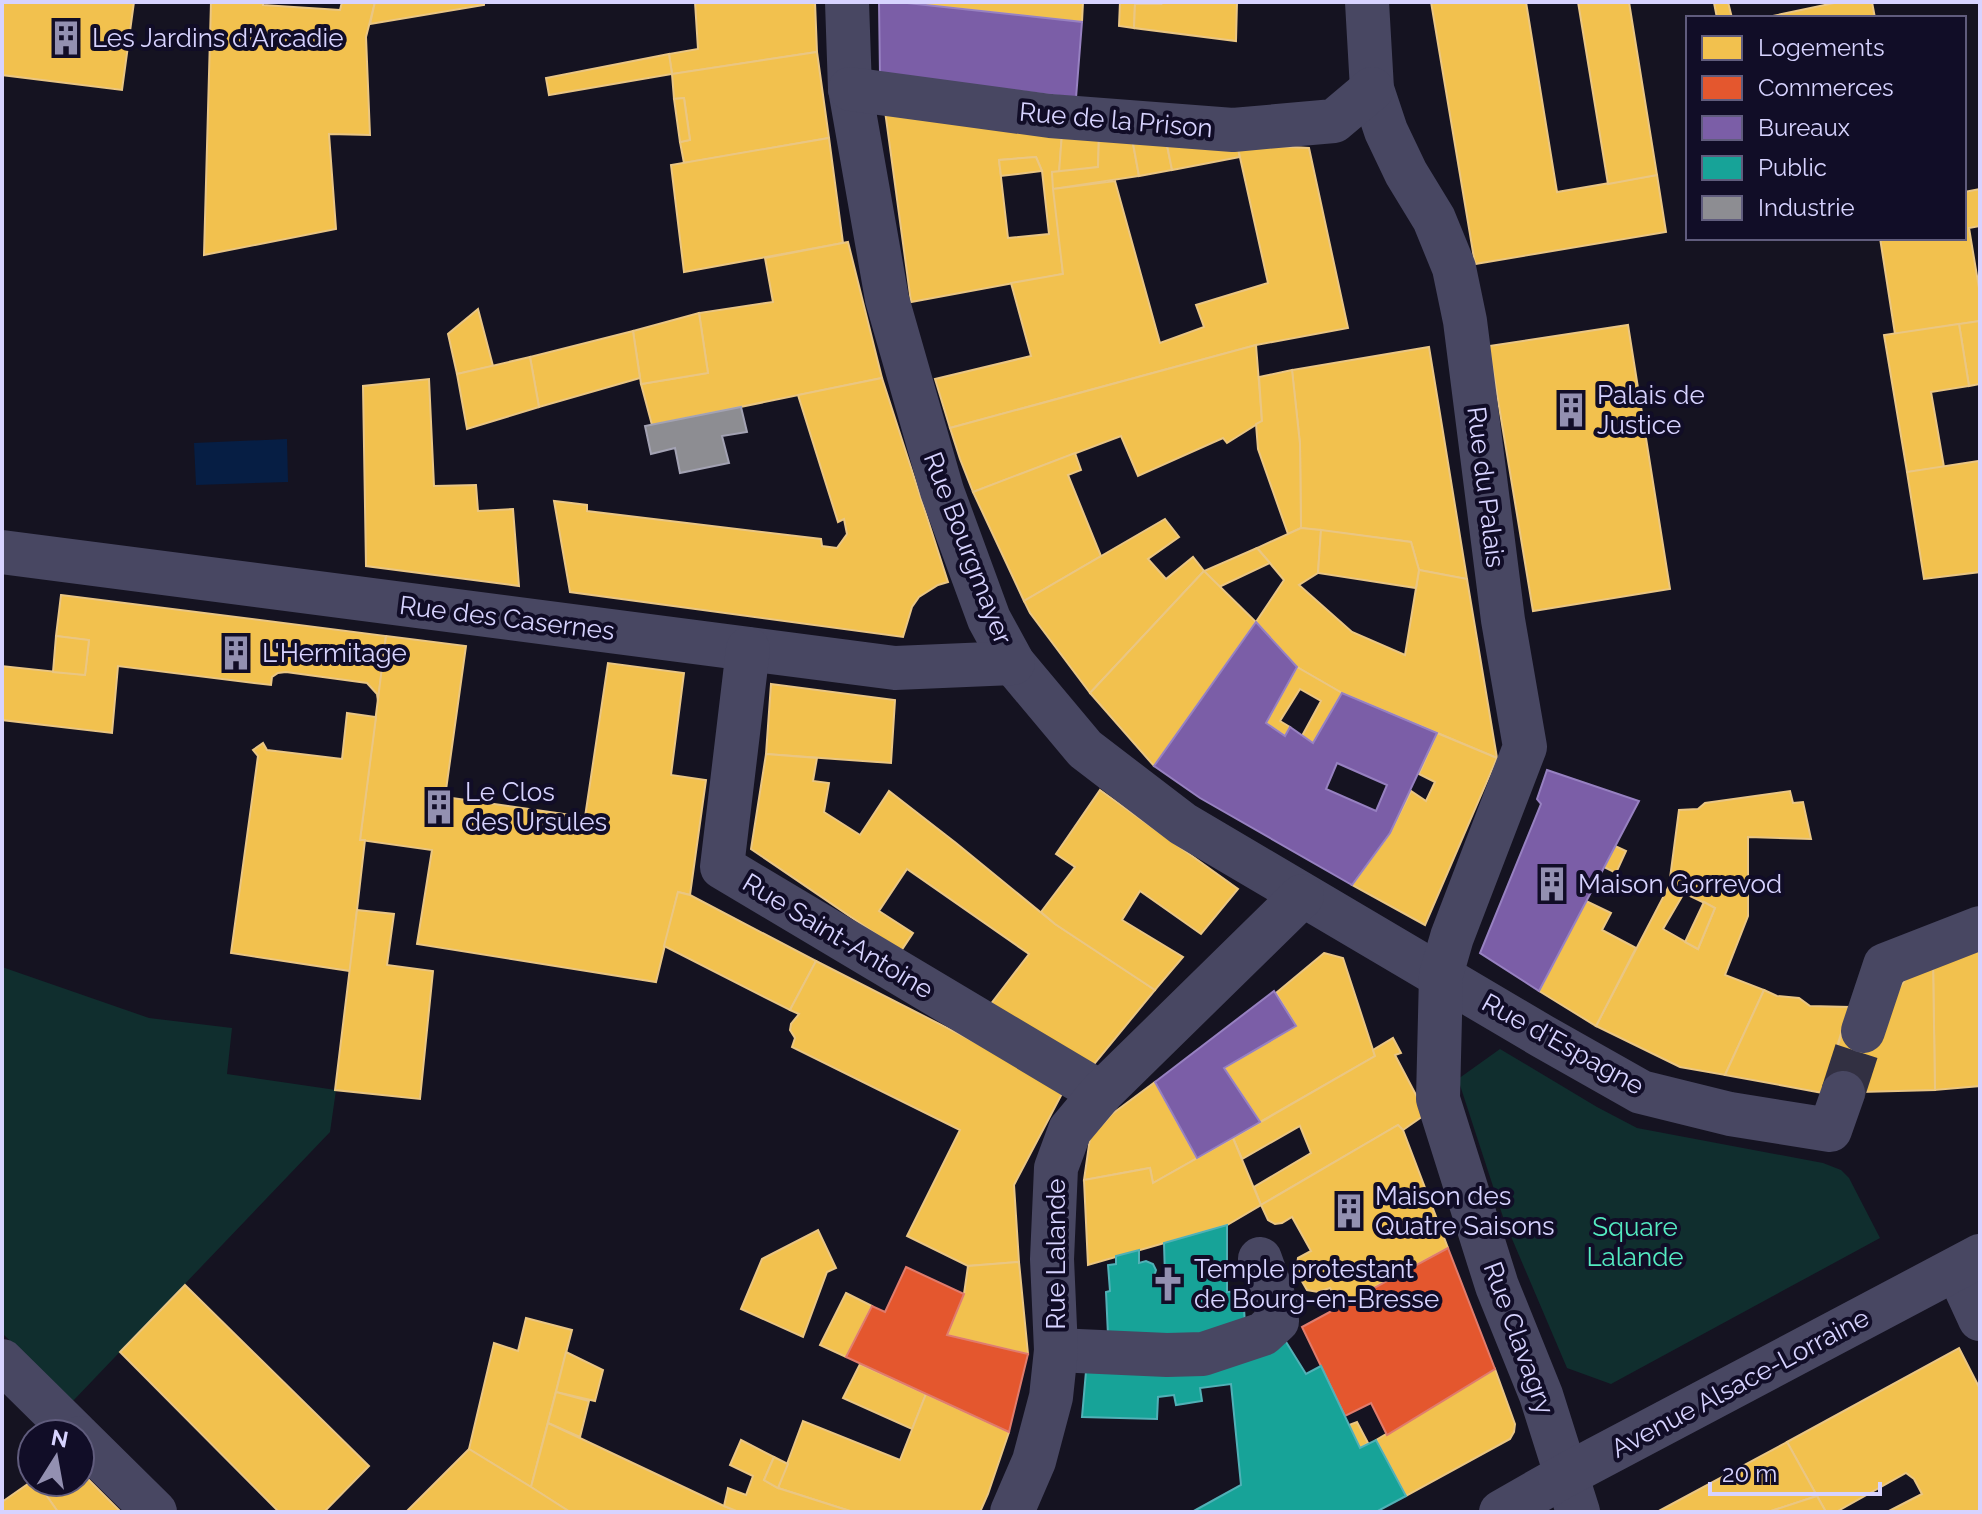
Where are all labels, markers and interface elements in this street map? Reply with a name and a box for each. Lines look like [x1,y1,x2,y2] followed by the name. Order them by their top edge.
[1686,16,1966,240] legend
[47,19,85,57] building icon: Les Jardins d'Arcadie
[92,23,343,53] place label: Les Jardins d'Arcadie
[1758,33,1885,62] text: Logements
[1758,73,1894,102] text: Commerces
[1018,97,1214,143] street label: Rue de la Prison
[1758,113,1850,142] text: Bureaux
[1758,153,1827,182] text: Public
[1758,193,1855,222] text: Industrie
[1597,380,1705,440] place label: Palais de Justice
[1552,391,1590,429] building icon: Palais de Justice
[1461,405,1511,569] street label: Rue du Palais
[918,448,1018,648] street label: Rue Bourgmayer
[398,590,616,646] street label: Rue des Casernes
[217,634,255,672] building icon: L'Hermitage
[262,638,407,668] place label: L'Hermitage
[465,777,607,837] place label: Le Clos des Ursules
[420,788,458,826] building icon: Le Clos des Ursules
[1533,865,1571,903] building icon: Maison Gorrevod
[737,867,939,1005] street label: Rue Saint-Antoine
[1578,869,1782,899] place label: Maison Gorrevod
[1477,987,1649,1101] street label: Rue d'Espagne
[1041,1178,1071,1330] street label: Rue Lalande
[1375,1181,1555,1241] place label: Maison des Quatre Saisons
[1330,1192,1368,1230] building icon: Maison des Quatre Saisons
[1586,1212,1684,1272] park label: Square Lalande
[1194,1254,1439,1314] place label: Temple protestant de Bourg-en-Bresse
[1478,1258,1560,1418] street label: Rue Clavagry
[1149,1265,1187,1303] church icon: Temple protestant de Bourg-en-Bresse
[1606,1302,1874,1464] street label: Avenue Alsace-Lorraine
[16,1418,96,1498] north arrow
[49,1424,71,1453] text: N
[1710,1446,1880,1496] scale bar
[1722,1459,1777,1488] text: 20 m

